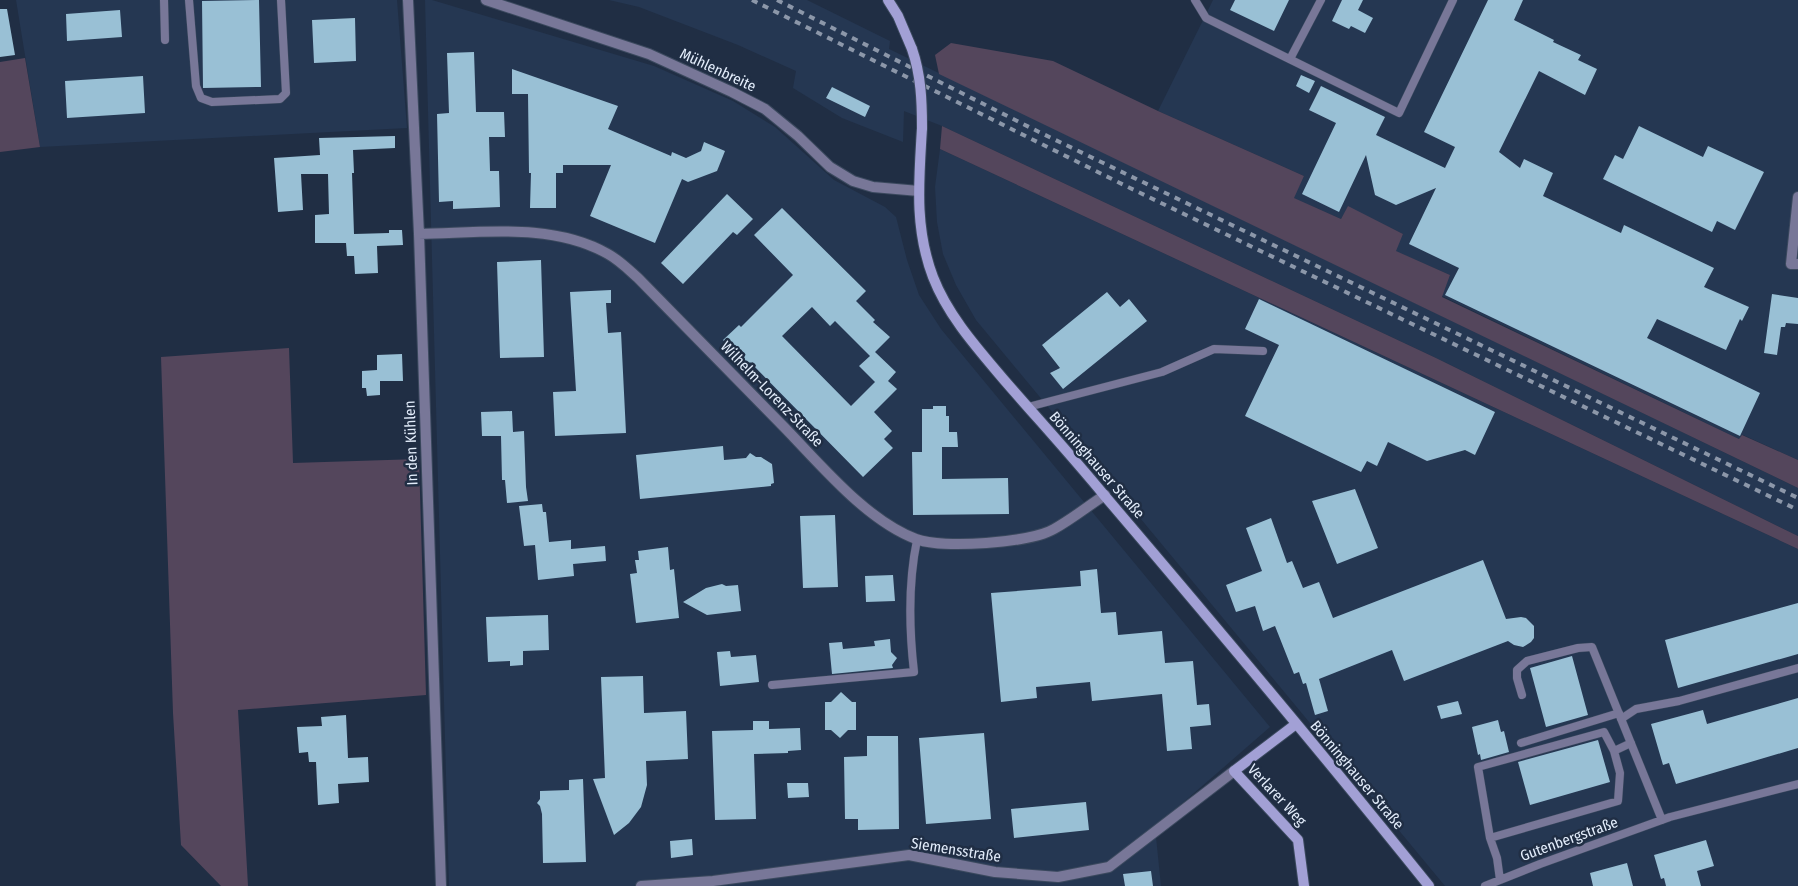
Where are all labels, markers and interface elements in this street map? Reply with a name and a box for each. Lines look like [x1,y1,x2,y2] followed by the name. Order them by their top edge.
[677,45,759,95] street label: Mühlenbreite
[717,337,827,451] street label: Wilhelm-Lorenz-Straße
[401,400,421,486] street label: In den Kühlen
[1046,408,1148,522] street label: Bönninghauser Straße
[1306,717,1408,833] street label: Bönninghauser Straße
[1244,760,1310,830] street label: Verlarer Weg
[1518,813,1620,865] street label: Gutenbergstraße
[910,834,1002,866] street label: Siemensstraße

